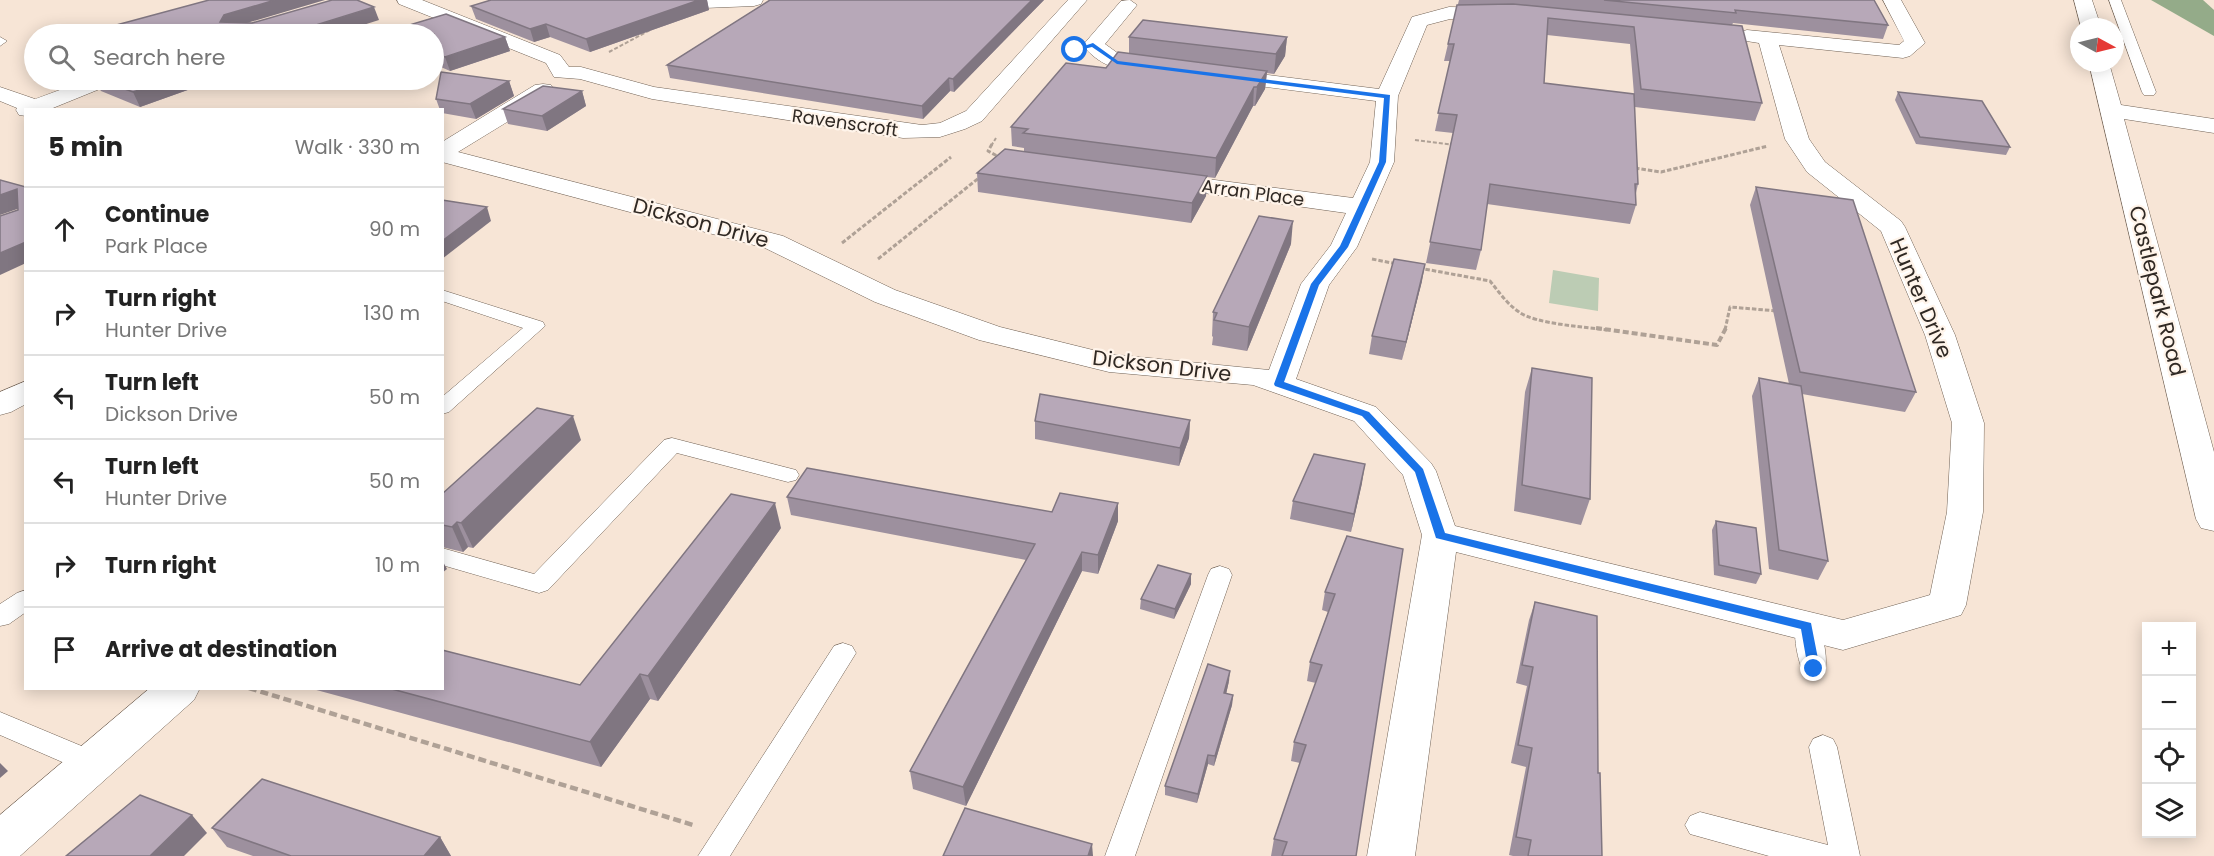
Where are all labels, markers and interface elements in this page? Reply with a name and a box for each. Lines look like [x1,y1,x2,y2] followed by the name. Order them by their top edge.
[2070,18,2124,72] north arrow
[24,24,444,90] search box
[1061,36,1087,62] route start
[45,41,78,74] icon: search
[93,42,226,73] text: Search here
[790,103,900,142] street label: Ravenscroft
[48,129,123,165] text: 5 min
[295,133,420,161] text: Walk · 330 m
[1200,173,1306,212] street label: Arran Place
[630,190,772,255] street label: Dickson Drive
[105,199,209,230] text: Continue
[2122,203,2193,379] street label: Castlepark Road
[48,213,81,246] icon: ahead
[369,215,420,243] text: 90 m
[105,232,208,260] text: Park Place
[1883,233,1960,362] street label: Hunter Drive
[105,283,216,314] text: Turn right
[48,297,81,330] icon: right
[363,299,420,327] text: 130 m
[105,316,227,344] text: Hunter Drive
[1091,343,1233,388] street label: Dickson Drive
[105,367,199,398] text: Turn left
[48,381,81,414] icon: left
[369,383,420,411] text: 50 m
[105,400,238,428] text: Dickson Drive
[105,451,199,482] text: Turn left
[48,465,81,498] icon: left
[369,467,420,495] text: 50 m
[105,484,227,512] text: Hunter Drive
[48,549,81,582] icon: right
[105,550,216,581] text: Turn right
[375,551,420,579] text: 10 m
[2142,622,2196,838] map controls
[2142,622,2196,676] button: +
[48,633,81,666] icon: arrive
[105,634,337,665] text: Arrive at destination
[1800,655,1826,681] route end
[2142,676,2196,730] button: −
[2142,730,2196,784] button: locate
[2142,784,2196,838] button: layers

